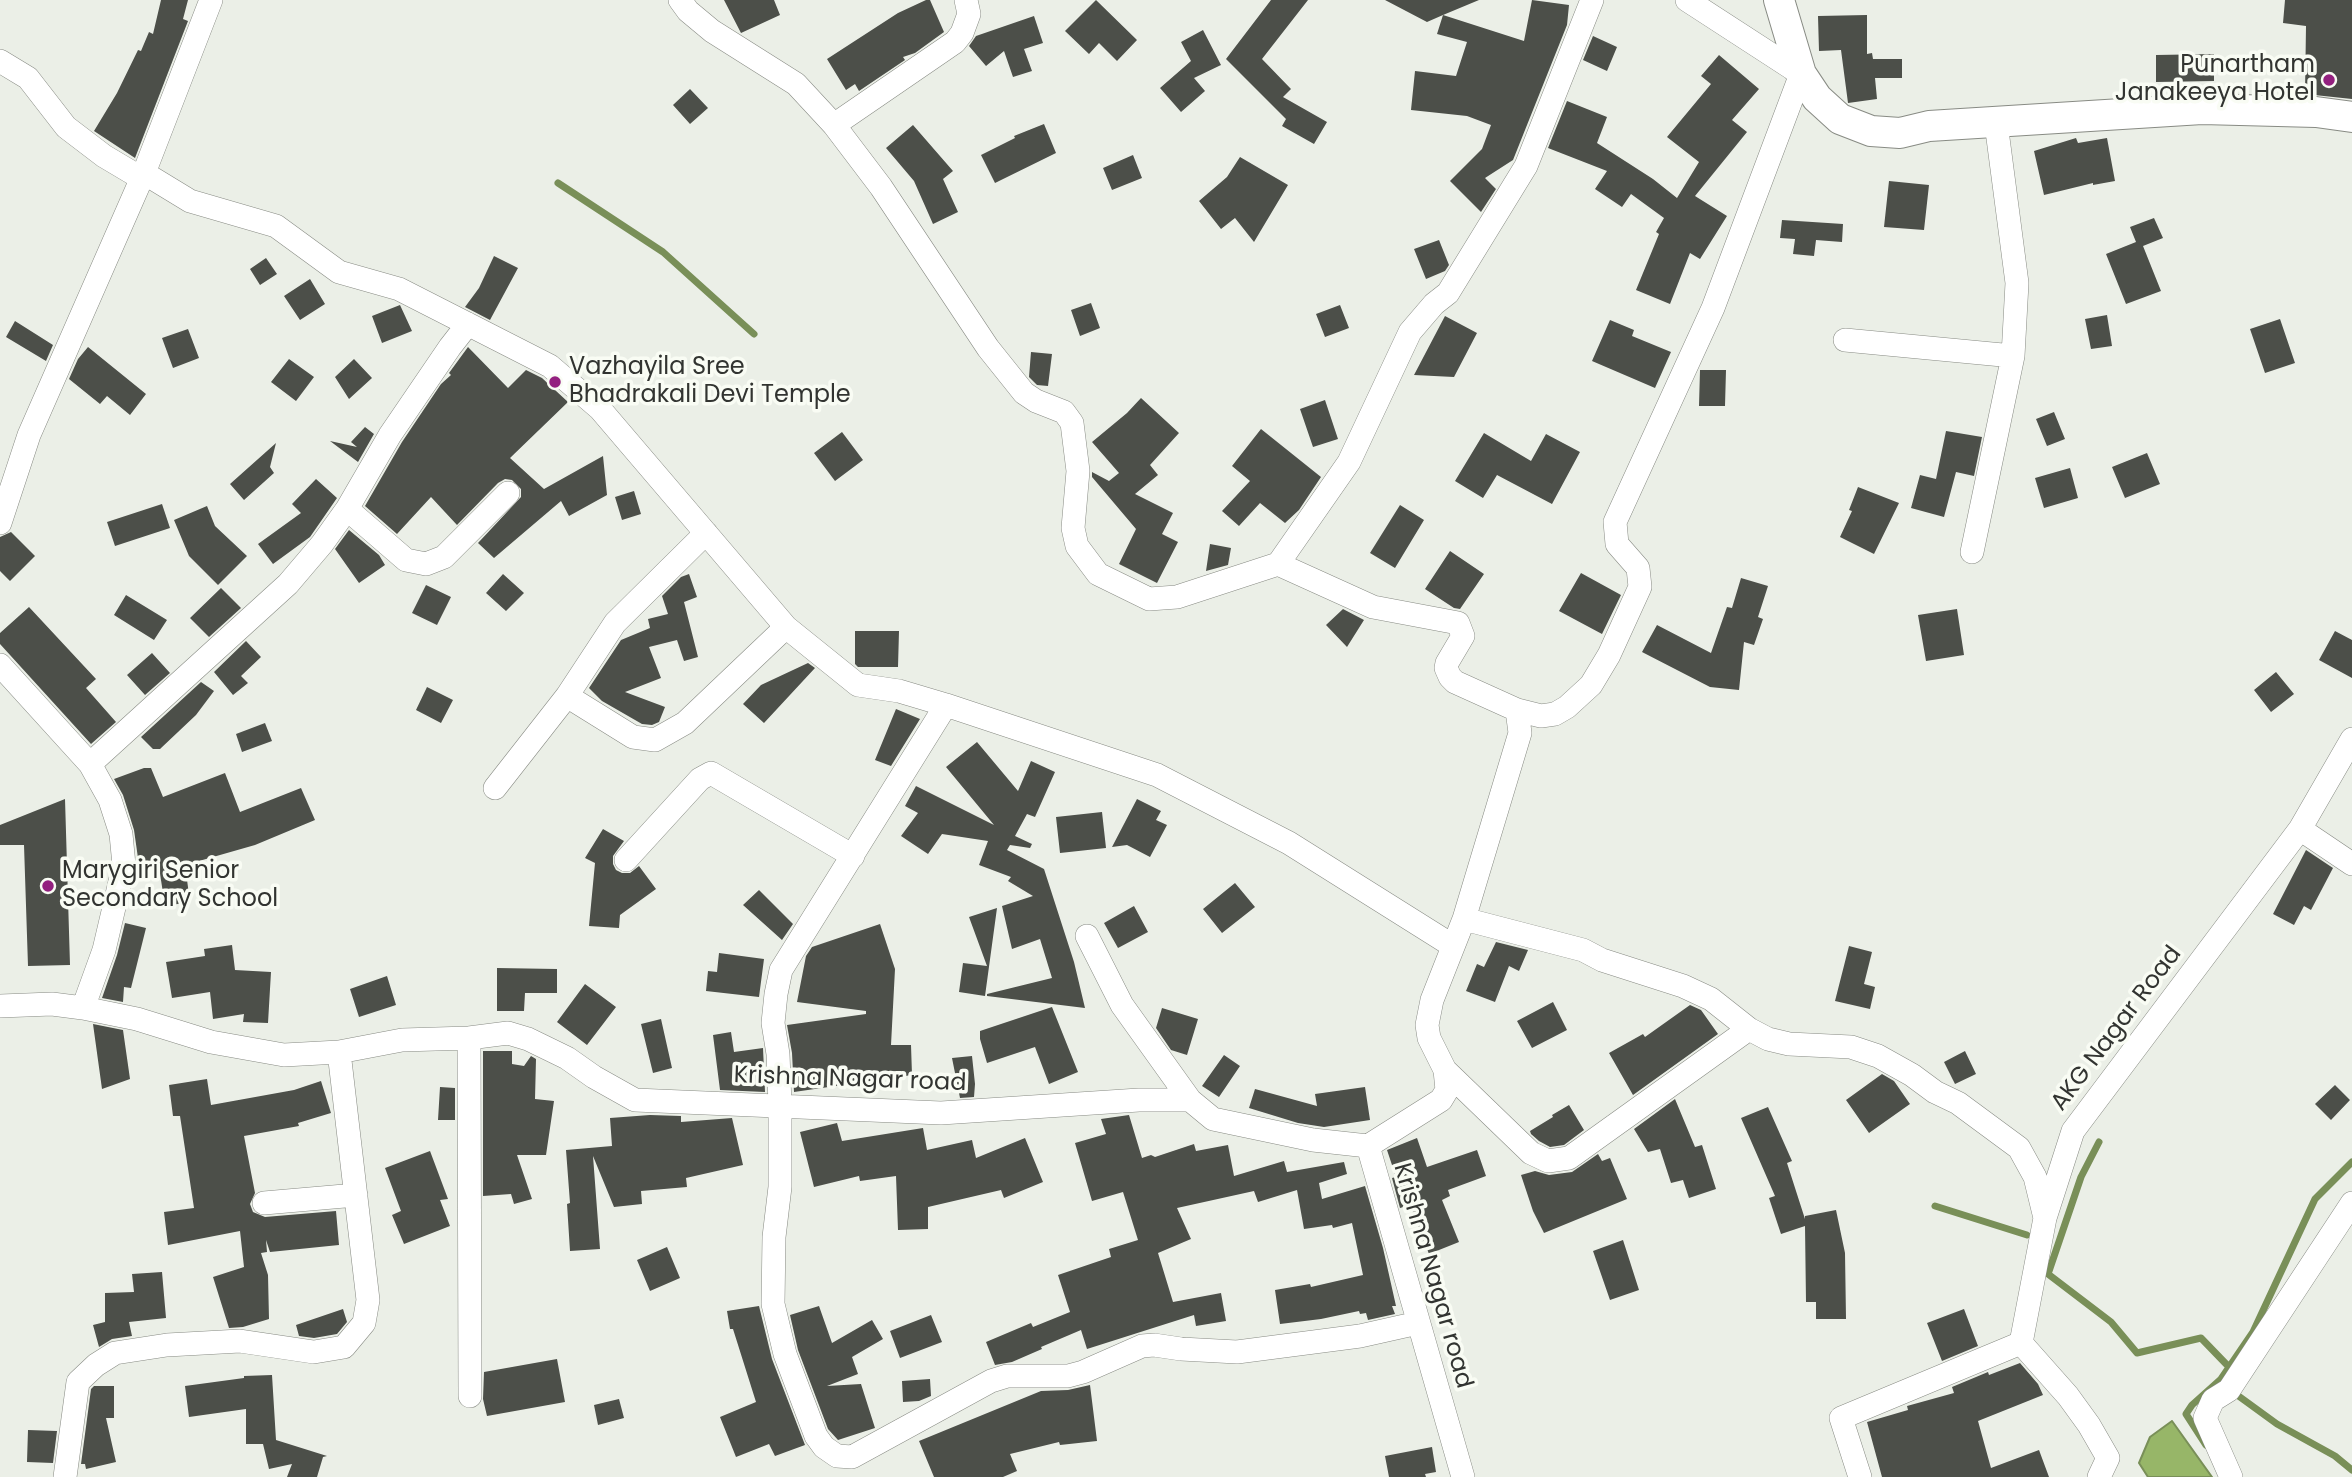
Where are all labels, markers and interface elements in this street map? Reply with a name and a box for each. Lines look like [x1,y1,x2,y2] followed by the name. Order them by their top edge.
[2115,52,2315,108] place label: Punartham Janakeeya Hotel
[2321,72,2337,88] marker: Punartham Janakeeya Hotel
[569,354,851,410] place label: Vazhayila Sree Bhadrakali Devi Temple
[547,374,563,390] marker: Vazhayila Sree Bhadrakali Devi Temple
[62,858,278,914] place label: Marygiri Senior Secondary School
[40,878,56,894] marker: Marygiri Senior Secondary School
[2046,941,2188,1117] street label: AKG Nagar Road
[733,1062,967,1098] street label: Krishna Nagar road
[1386,1160,1478,1392] street label: Krishna Nagar road

